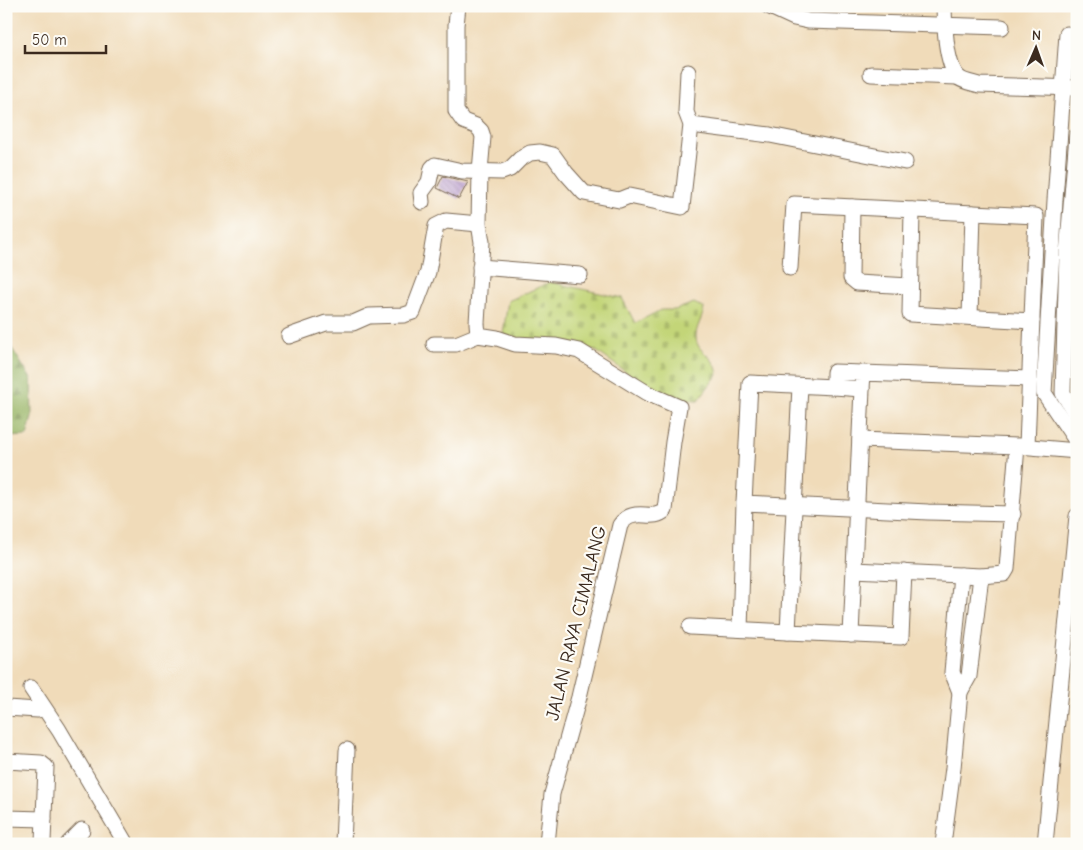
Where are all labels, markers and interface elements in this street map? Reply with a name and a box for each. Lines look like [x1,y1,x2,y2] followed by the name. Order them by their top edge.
[25,22,106,54] scale bar
[1010,22,1060,72] north arrow
[1032,27,1041,44] text: N
[32,31,67,49] text: 50 m
[541,523,611,723] street label: JALAN RAYA CIMALANG

